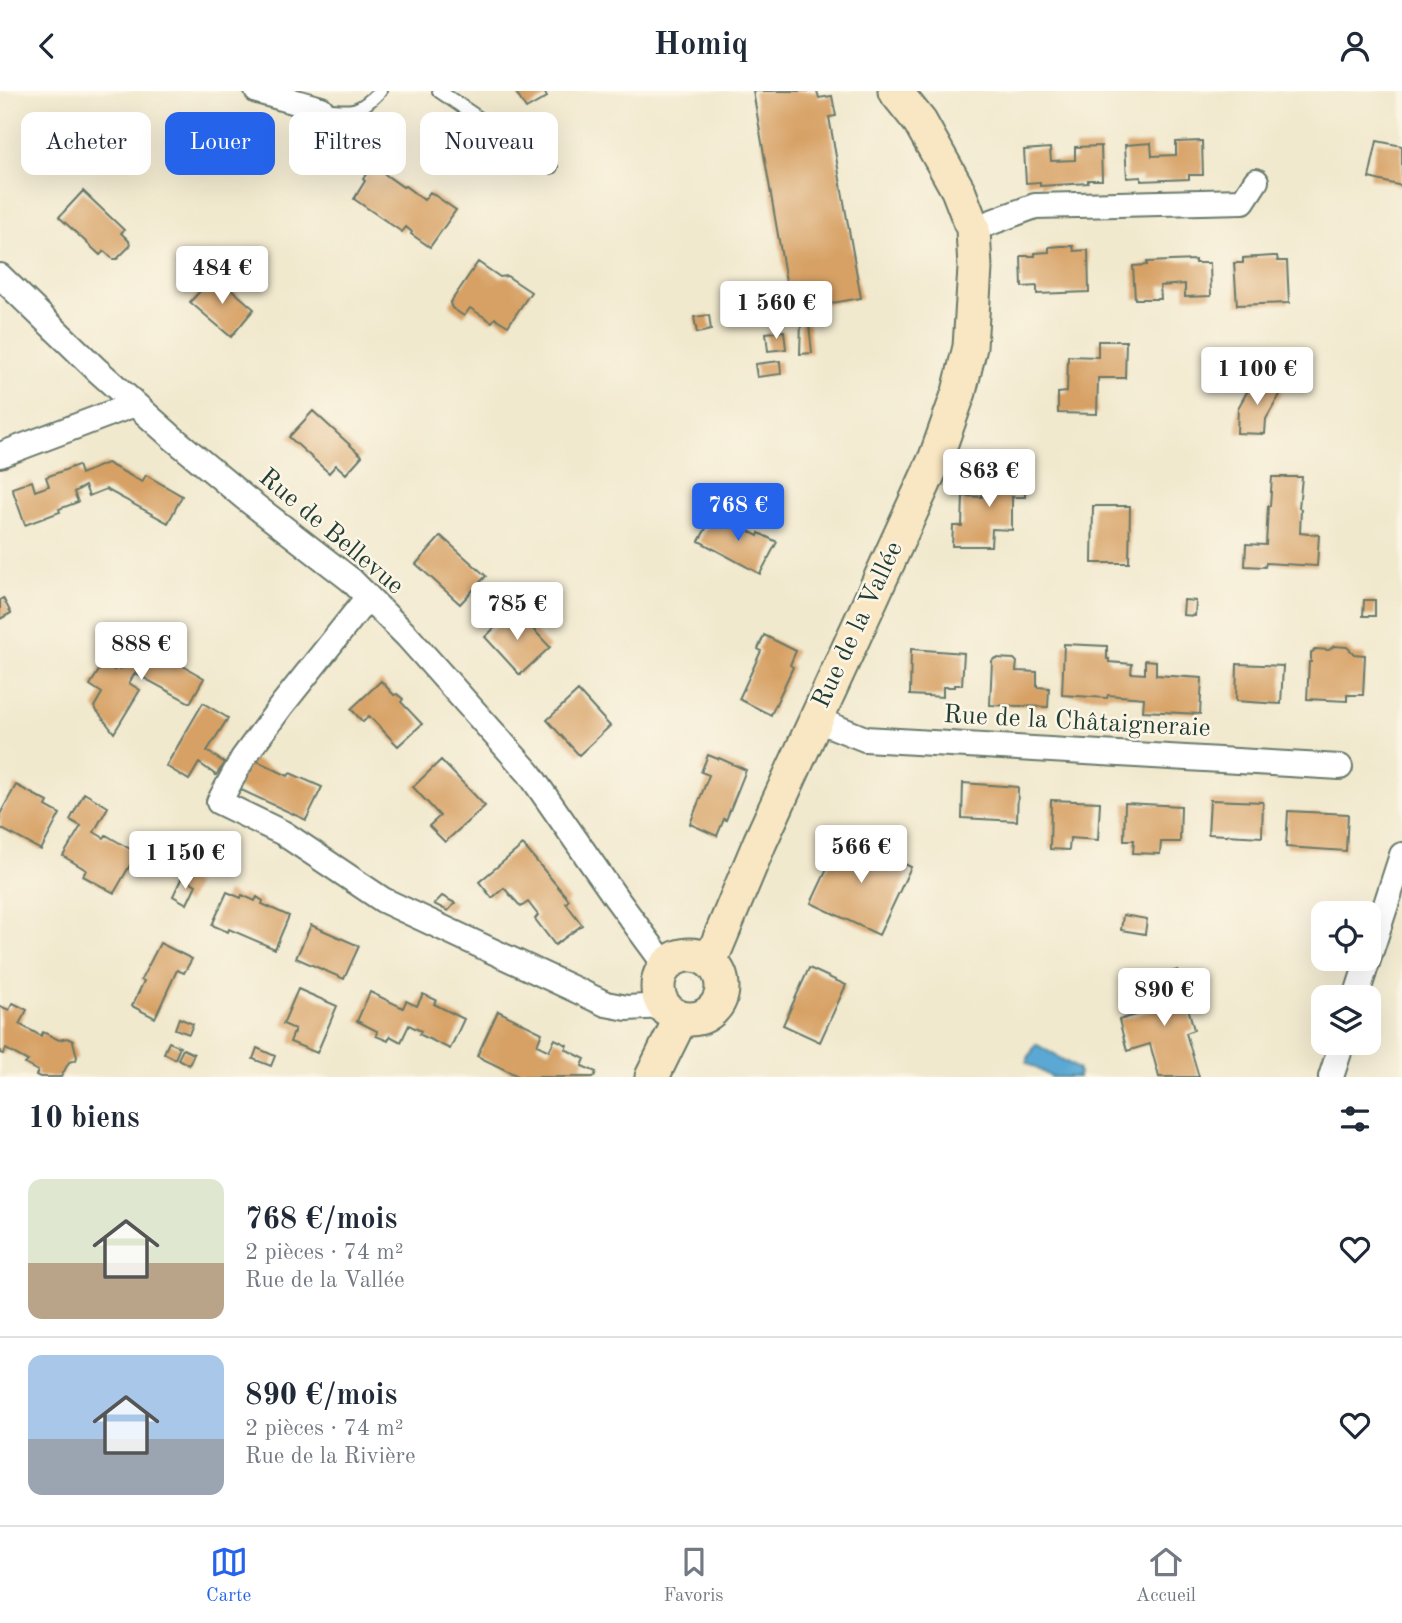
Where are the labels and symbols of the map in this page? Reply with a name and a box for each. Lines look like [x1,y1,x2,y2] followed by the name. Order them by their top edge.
[173,247,271,306] pin: 484 €
[711,281,841,341] pin: 1 560 €
[1192,347,1322,407] pin: 1 100 €
[940,449,1038,509] pin: 863 €
[254,464,408,600] street label: Rue de Bellevue
[689,483,787,543] pin: 768 €
[808,538,908,712] street label: Rue de la Vallée
[468,582,566,642] pin: 785 €
[92,623,190,682] pin: 888 €
[943,702,1211,742] street label: Rue de la Châtaigneraie
[812,825,910,885] pin: 566 €
[120,831,250,891] pin: 1 150 €
[1115,969,1213,1028] pin: 890 €

